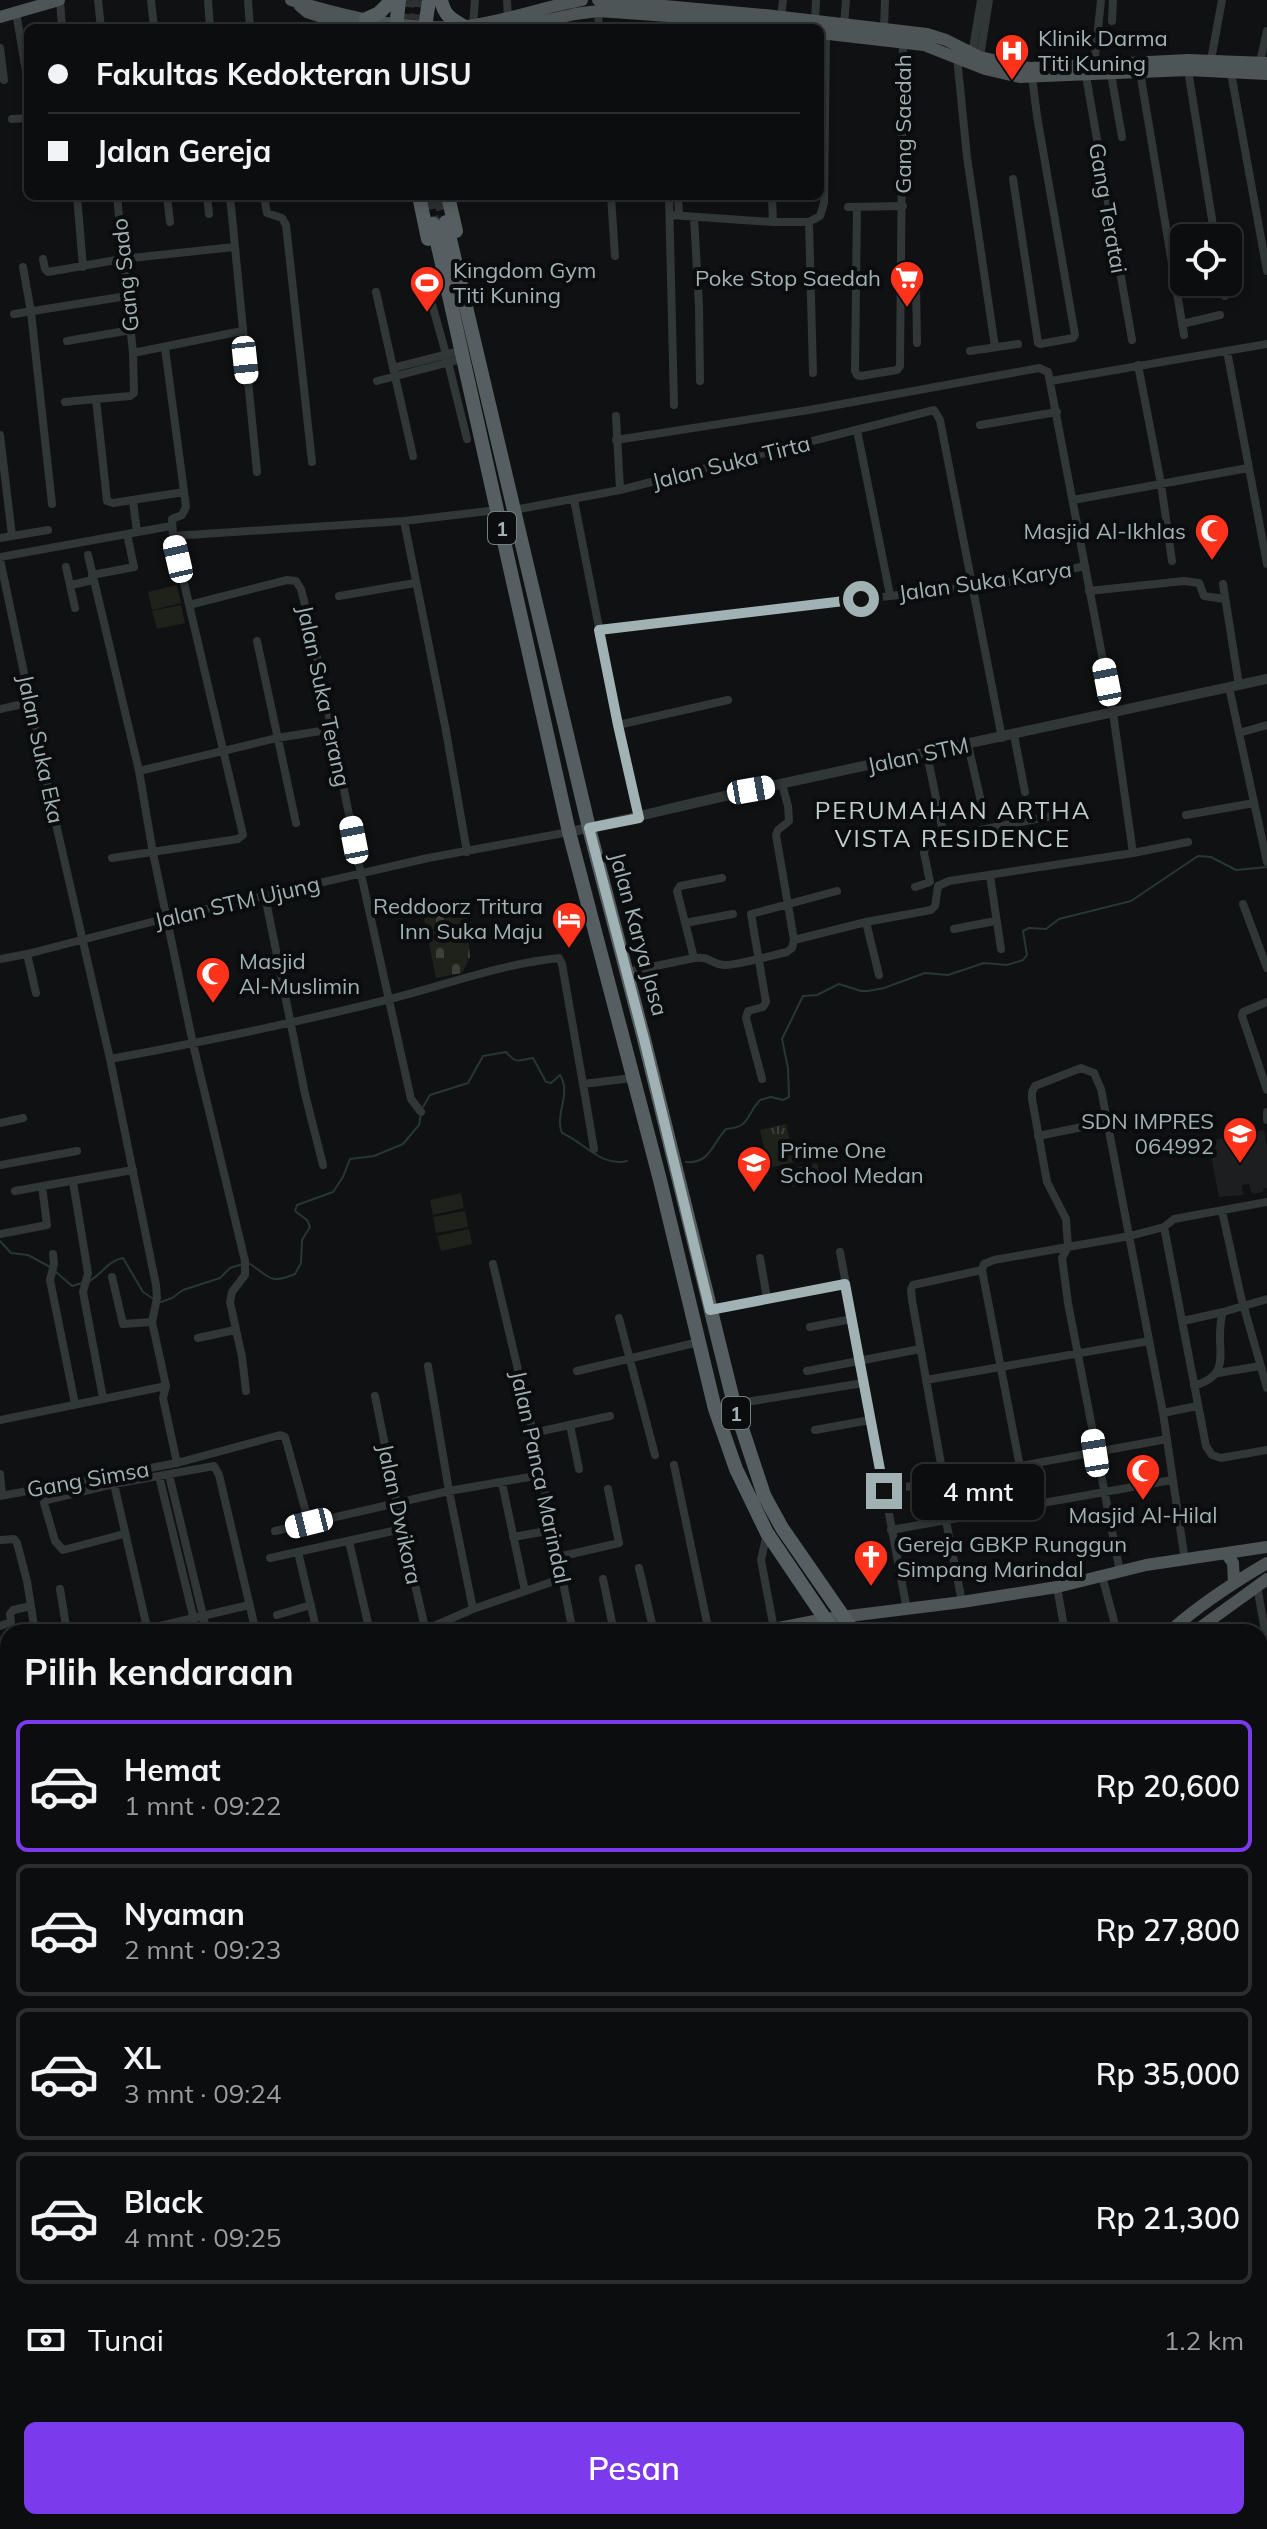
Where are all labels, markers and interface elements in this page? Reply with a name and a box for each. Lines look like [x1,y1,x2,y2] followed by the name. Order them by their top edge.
[1038,24,1168,77] place label: Klinik Darma Titi Kuning
[993,32,1031,82] hospital icon: Klinik Darma Titi Kuning
[889,54,917,194] street label: Gang Saedah
[96,55,472,93] text: Fakultas Kedokteran UISU
[96,132,271,170] text: Jalan Gereja
[1083,141,1133,275] street label: Gang Teratai
[105,217,145,333] street label: Gang Sado
[1170,224,1242,296] map controls
[1170,224,1242,296] button: locate
[453,256,596,309] place label: Kingdom Gym Titi Kuning
[888,259,926,309] supermarket icon: Poke Stop Saedah
[408,264,446,314] sports icon: Kingdom Gym Titi Kuning
[695,264,881,292] place label: Poke Stop Saedah
[231,335,259,385] car
[649,429,813,495] street label: Jalan Suka Tirta
[488,512,516,544] road number: 1
[1193,512,1231,562] mosque icon: Masjid Al-Ikhlas
[1024,517,1186,545] place label: Masjid Al-Ikhlas
[161,533,195,585] car
[897,555,1073,607] street label: Jalan Suka Karya
[843,581,879,617] route start
[291,603,357,789] street label: Jalan Suka Terang
[1091,656,1123,708] car
[12,672,70,826] street label: Jalan Suka Eka
[865,731,971,779] street label: Jalan STM
[725,774,777,806] car
[815,795,1091,853] district label: PERUMAHAN ARTHA VISTA RESIDENCE
[338,814,370,866] car
[604,849,674,1019] street label: Jalan Karya Jasa
[152,869,322,935] street label: Jalan STM Ujung
[373,892,543,945] place label: Reddoorz Tritura Inn Suka Maju
[550,900,588,950] hotel icon: Reddoorz Tritura Inn Suka Maju
[239,947,360,1000] place label: Masjid Al-Muslimin
[194,955,232,1005] mosque icon: Masjid Al-Muslimin
[1081,1107,1214,1160] place label: SDN IMPRES 064992
[1221,1115,1259,1165] school or university icon: SDN IMPRES 064992
[780,1136,924,1189] place label: Prime One School Medan
[735,1144,773,1194] school or university icon: Prime One School Medan
[505,1368,577,1586] street label: Jalan Panca Marindal
[722,1397,750,1429] road number: 1
[1079,1427,1111,1479] car
[371,1441,429,1587] street label: Jalan Dwikora
[1124,1452,1162,1502] mosque icon: Masjid Al-Hilal
[25,1454,151,1504] street label: Gang Simsa
[912,1463,1044,1519] callout: 4 mnt
[866,1473,902,1509] route end
[943,1475,1013,1508] text: 4 mnt
[1069,1501,1218,1529] place label: Masjid Al-Hilal
[283,1506,335,1540] car
[897,1530,1127,1583] place label: Gereja GBKP Runggun Simpang Marindal
[852,1538,890,1588] church icon: Gereja GBKP Runggun Simpang Marindal
[24,1649,294,1694] text: Pilih kendaraan
[28,1750,100,1822] icon: car
[124,1751,221,1789] text: Hemat
[1096,1767,1240,1805] text: Rp 20,600
[124,1789,281,1822] text: 1 mnt · 09:22
[28,1894,100,1966] icon: car
[124,1895,245,1933] text: Nyaman
[1096,1911,1240,1949] text: Rp 27,800
[124,1933,281,1966] text: 2 mnt · 09:23
[28,2038,100,2110] icon: car
[124,2039,161,2077] text: XL
[1096,2055,1240,2093] text: Rp 35,000
[124,2077,281,2110] text: 3 mnt · 09:24
[28,2182,100,2254] icon: car
[124,2183,203,2221] text: Black
[1096,2199,1240,2237] text: Rp 21,300
[124,2221,281,2254] text: 4 mnt · 09:25
[24,2318,68,2362] icon: cash
[88,2321,164,2359] text: Tunai
[1164,2324,1244,2357] text: 1.2 km
[24,2422,1244,2514] button: Pesan

